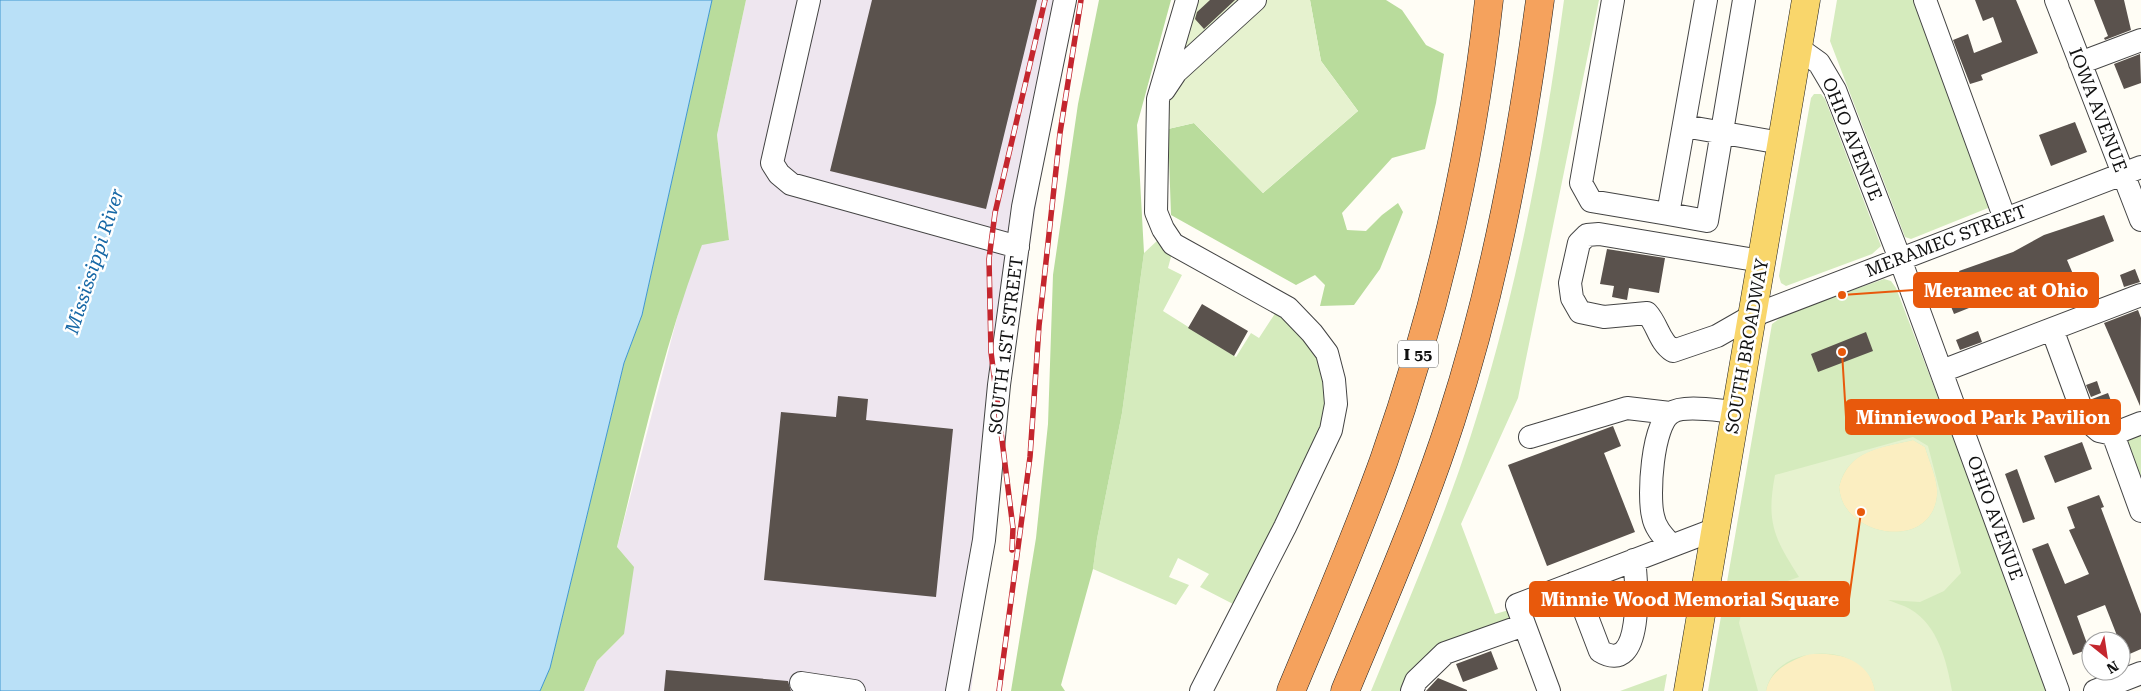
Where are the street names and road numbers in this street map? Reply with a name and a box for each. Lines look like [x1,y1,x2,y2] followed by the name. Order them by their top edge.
[2065,45,2132,175] street label: IOWA AVENUE
[1818,74,1887,203] street label: OHIO AVENUE
[1863,200,2029,281] street label: MERAMEC STREET
[984,255,1027,435] street label: SOUTH 1ST STREET
[1721,256,1772,435] street label: SOUTH BROADWAY
[1398,340,1438,368] road number: I 55
[1963,453,2028,583] street label: OHIO AVENUE

